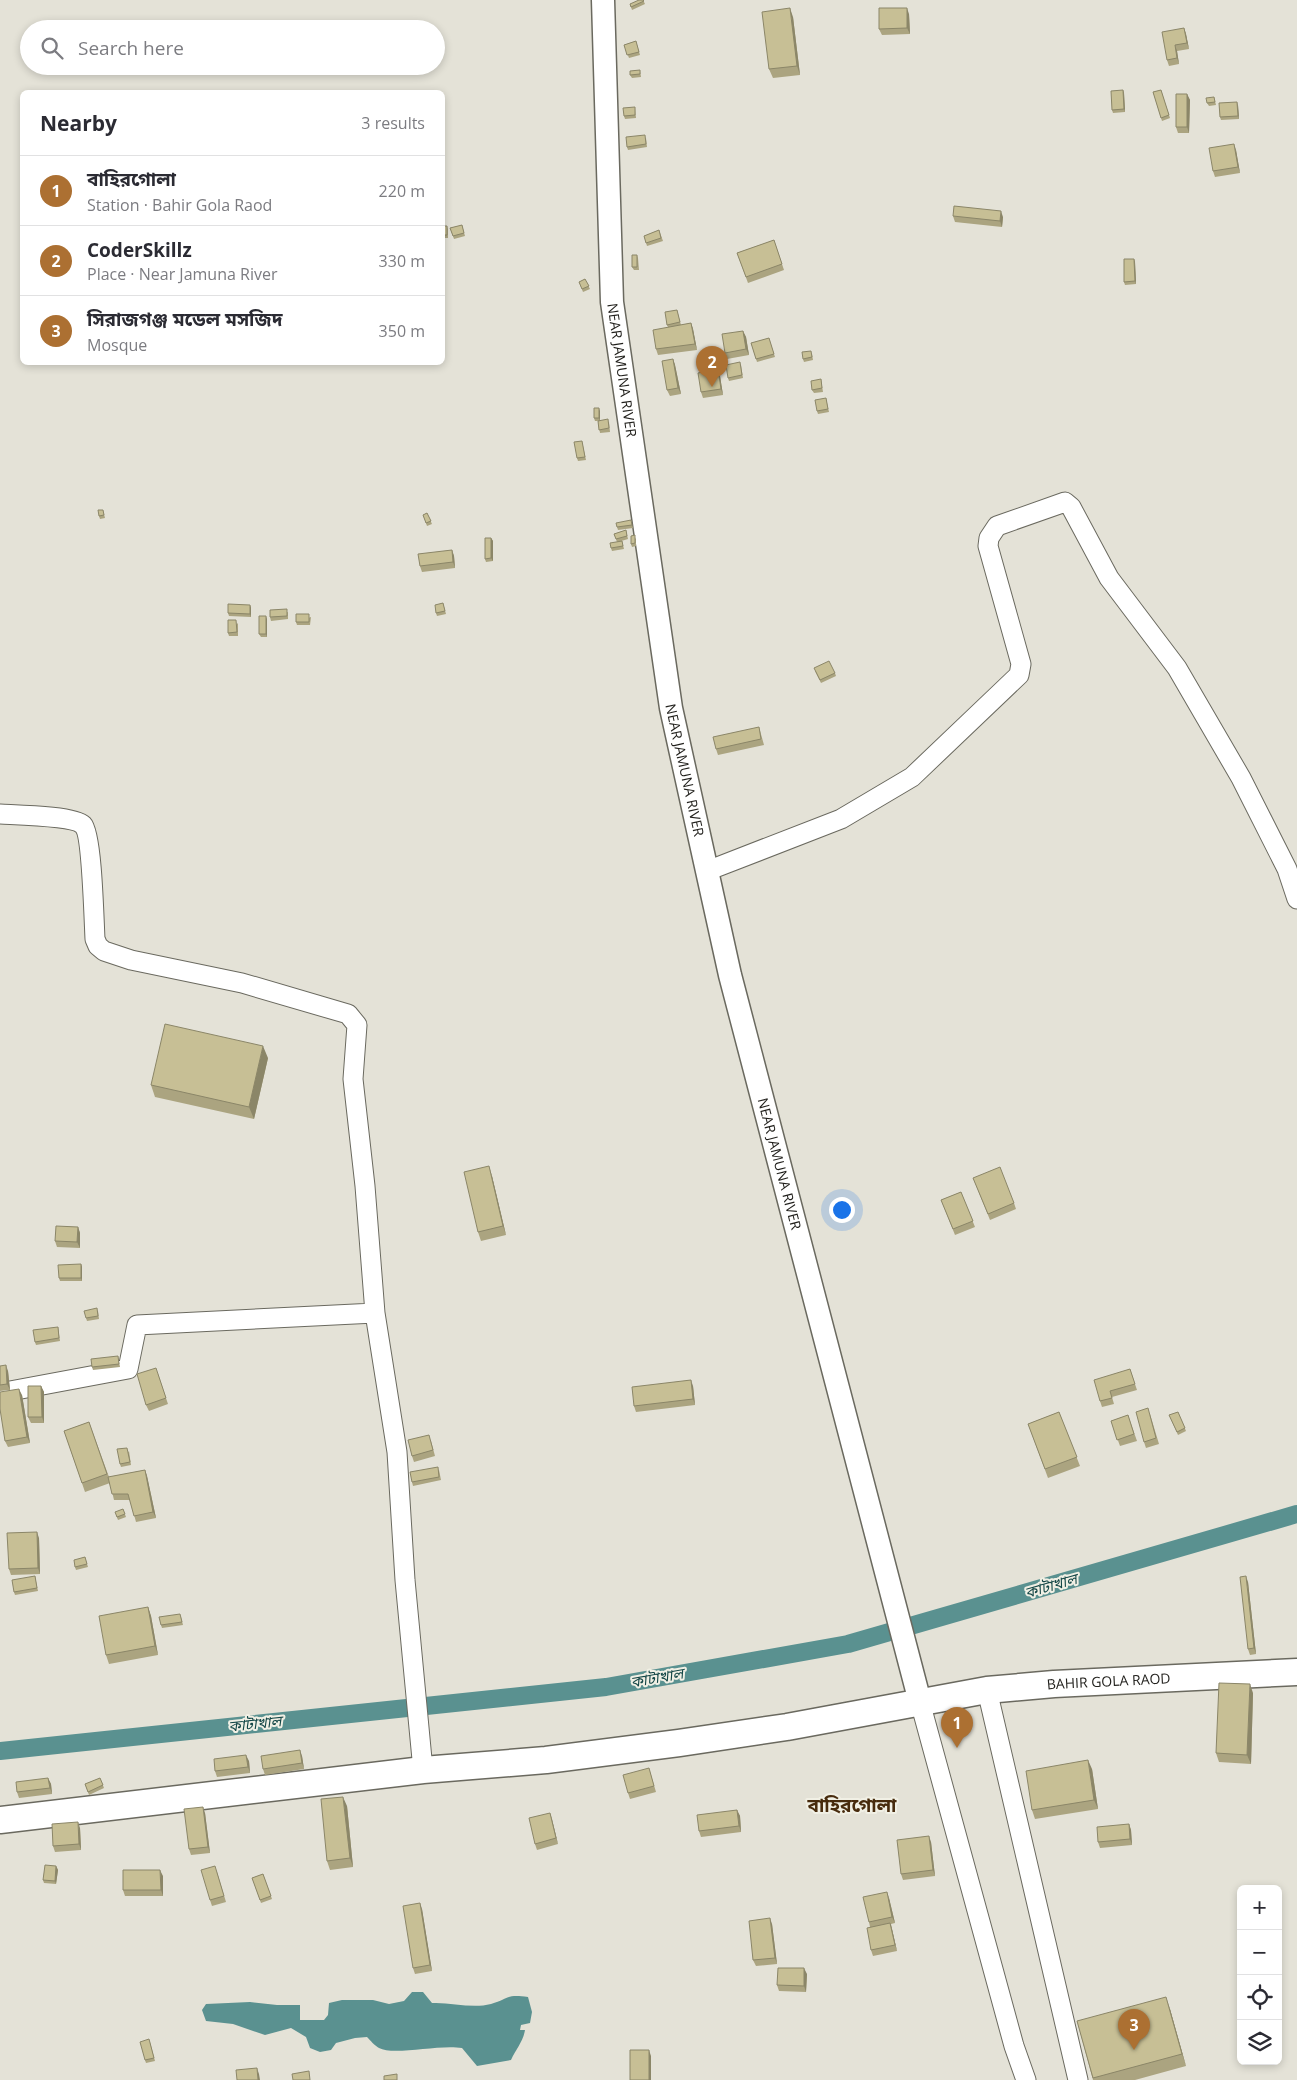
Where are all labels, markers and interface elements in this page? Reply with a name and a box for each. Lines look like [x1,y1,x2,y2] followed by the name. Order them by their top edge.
[20,20,445,75] search box
[38,34,66,62] icon: search
[78,35,184,61] text: Search here
[40,109,117,137] text: Nearby
[361,112,425,134] text: 3 results
[87,166,176,192] text: বাহিরগোলা
[51,180,61,202] text: 1
[379,180,425,202] text: 220 m
[87,194,272,216] text: Station · Bahir Gola Raod
[87,237,192,263] text: CoderSkillz
[51,250,61,272] text: 2
[379,250,425,272] text: 330 m
[87,263,277,285] text: Place · Near Jamuna River
[603,302,642,439] street label: NEAR JAMUNA RIVER
[87,306,282,332] text: সিরাজগঞ্জ মডেল মসজিদ
[51,320,61,342] text: 3
[379,320,425,342] text: 350 m
[87,334,147,356] text: Mosque
[696,346,728,387] pin: 2
[661,702,709,838] street label: NEAR JAMUNA RIVER
[754,1096,806,1232] street label: NEAR JAMUNA RIVER
[829,1197,855,1223] your location
[1022,1567,1082,1602] water label: কাটাখাল
[629,1662,688,1691] water label: কাটাখাল
[1046,1668,1171,1694] street label: BAHIR GOLA RAOD
[941,1707,973,1748] pin: 1
[227,1710,285,1736] water label: কাটাখাল
[807,1792,897,1818] district label: বাহিরগোলা
[1237,1885,1282,2065] map controls
[1237,1885,1282,1930] button: +
[1237,1930,1282,1975] button: −
[1237,1975,1282,2020] button: locate
[1118,2009,1150,2050] pin: 3
[1237,2020,1282,2065] button: layers

